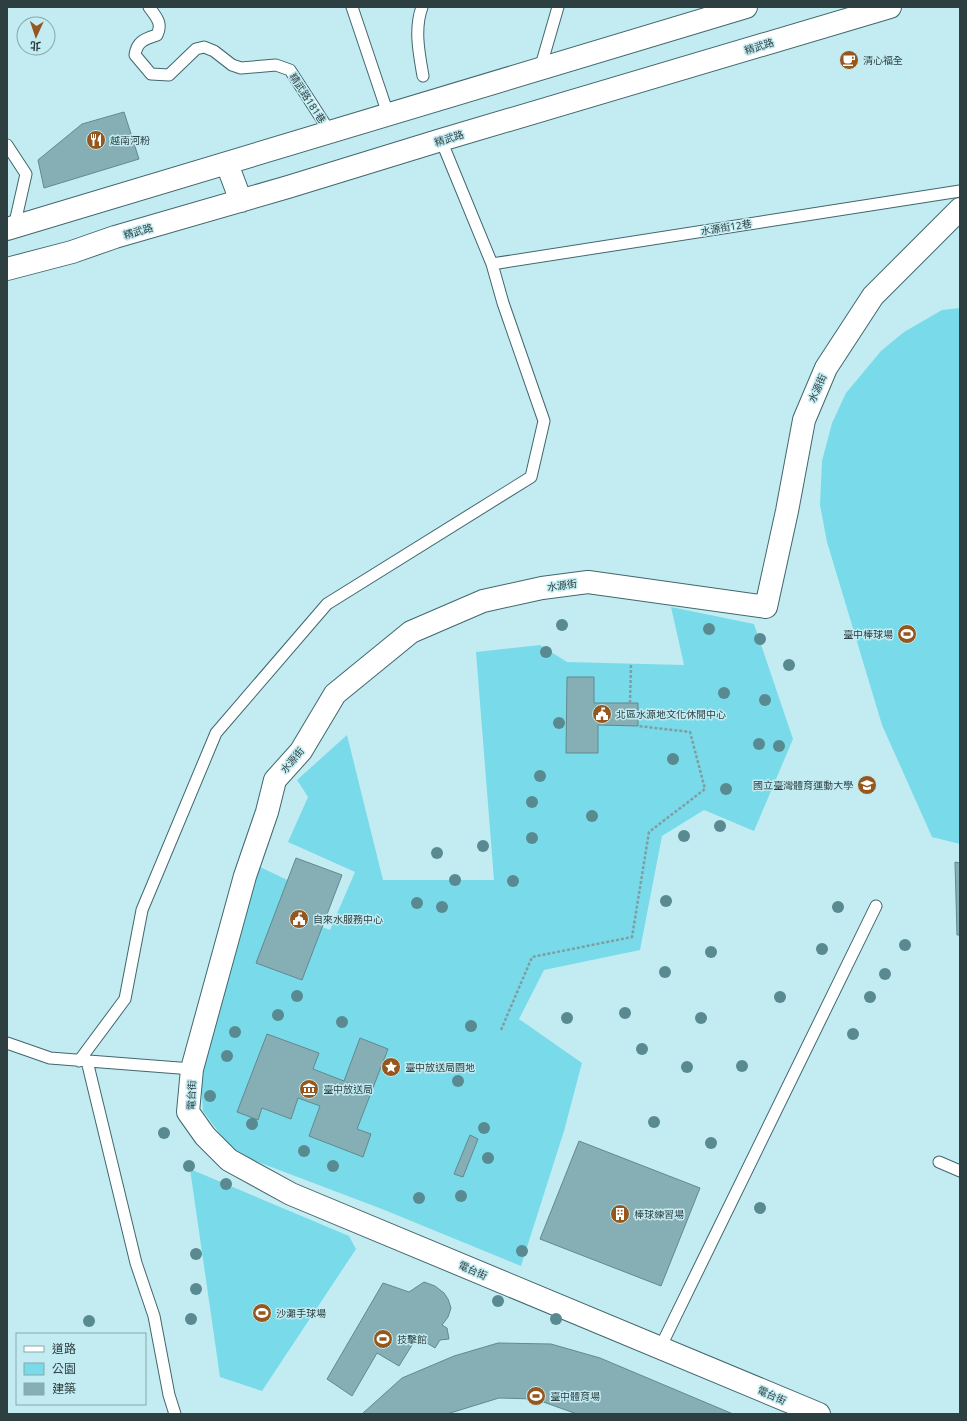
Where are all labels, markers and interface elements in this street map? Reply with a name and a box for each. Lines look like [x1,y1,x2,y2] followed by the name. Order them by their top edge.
[16,16,56,56] north arrow
[743,35,775,57] street label: 精武路
[30,39,41,54] text: 北
[838,49,860,71] cafe icon: 清心福全
[863,53,903,67] place label: 清心福全
[287,70,329,126] street label: 精武路181巷
[433,127,465,149] street label: 精武路
[85,129,107,151] restaurant icon: 越南河粉
[110,133,150,147] place label: 越南河粉
[699,216,753,238] street label: 水源街12巷
[122,220,154,242] street label: 精武路
[805,371,829,405] street label: 水源街
[546,576,578,594] street label: 水源街
[896,623,918,645] sports icon: 臺中棒球場
[843,627,893,641] place label: 臺中棒球場
[591,703,613,725] public building icon: 北區水源地文化休閒中心
[616,707,726,721] place label: 北區水源地文化休閒中心
[277,744,307,776] street label: 水源街
[856,774,878,796] school or university icon: 國立臺灣體育運動大學
[753,778,853,792] place label: 國立臺灣體育運動大學
[288,908,310,930] public building icon: 自來水服務中心
[313,912,383,926] place label: 自來水服務中心
[380,1056,402,1078] place icon: 臺中放送局園地
[405,1060,475,1074] place label: 臺中放送局園地
[298,1078,320,1100] museum icon: 臺中放送局
[183,1080,199,1110] street label: 電台街
[323,1082,373,1096] place label: 臺中放送局
[609,1203,631,1225] building icon: 棒球練習場
[634,1207,684,1221] place label: 棒球練習場
[456,1258,490,1282] street label: 電台街
[251,1302,273,1324] sports icon: 沙灘手球場
[276,1306,326,1320] place label: 沙灘手球場
[372,1328,394,1350] sports icon: 技擊館
[397,1332,427,1346] place label: 技擊館
[16,1333,146,1405] legend
[52,1340,76,1357] text: 道路
[52,1360,76,1377] text: 公園
[52,1380,76,1397] text: 建築
[755,1383,789,1407] street label: 電台街
[525,1385,547,1407] sports icon: 臺中體育場
[550,1389,600,1403] place label: 臺中體育場

